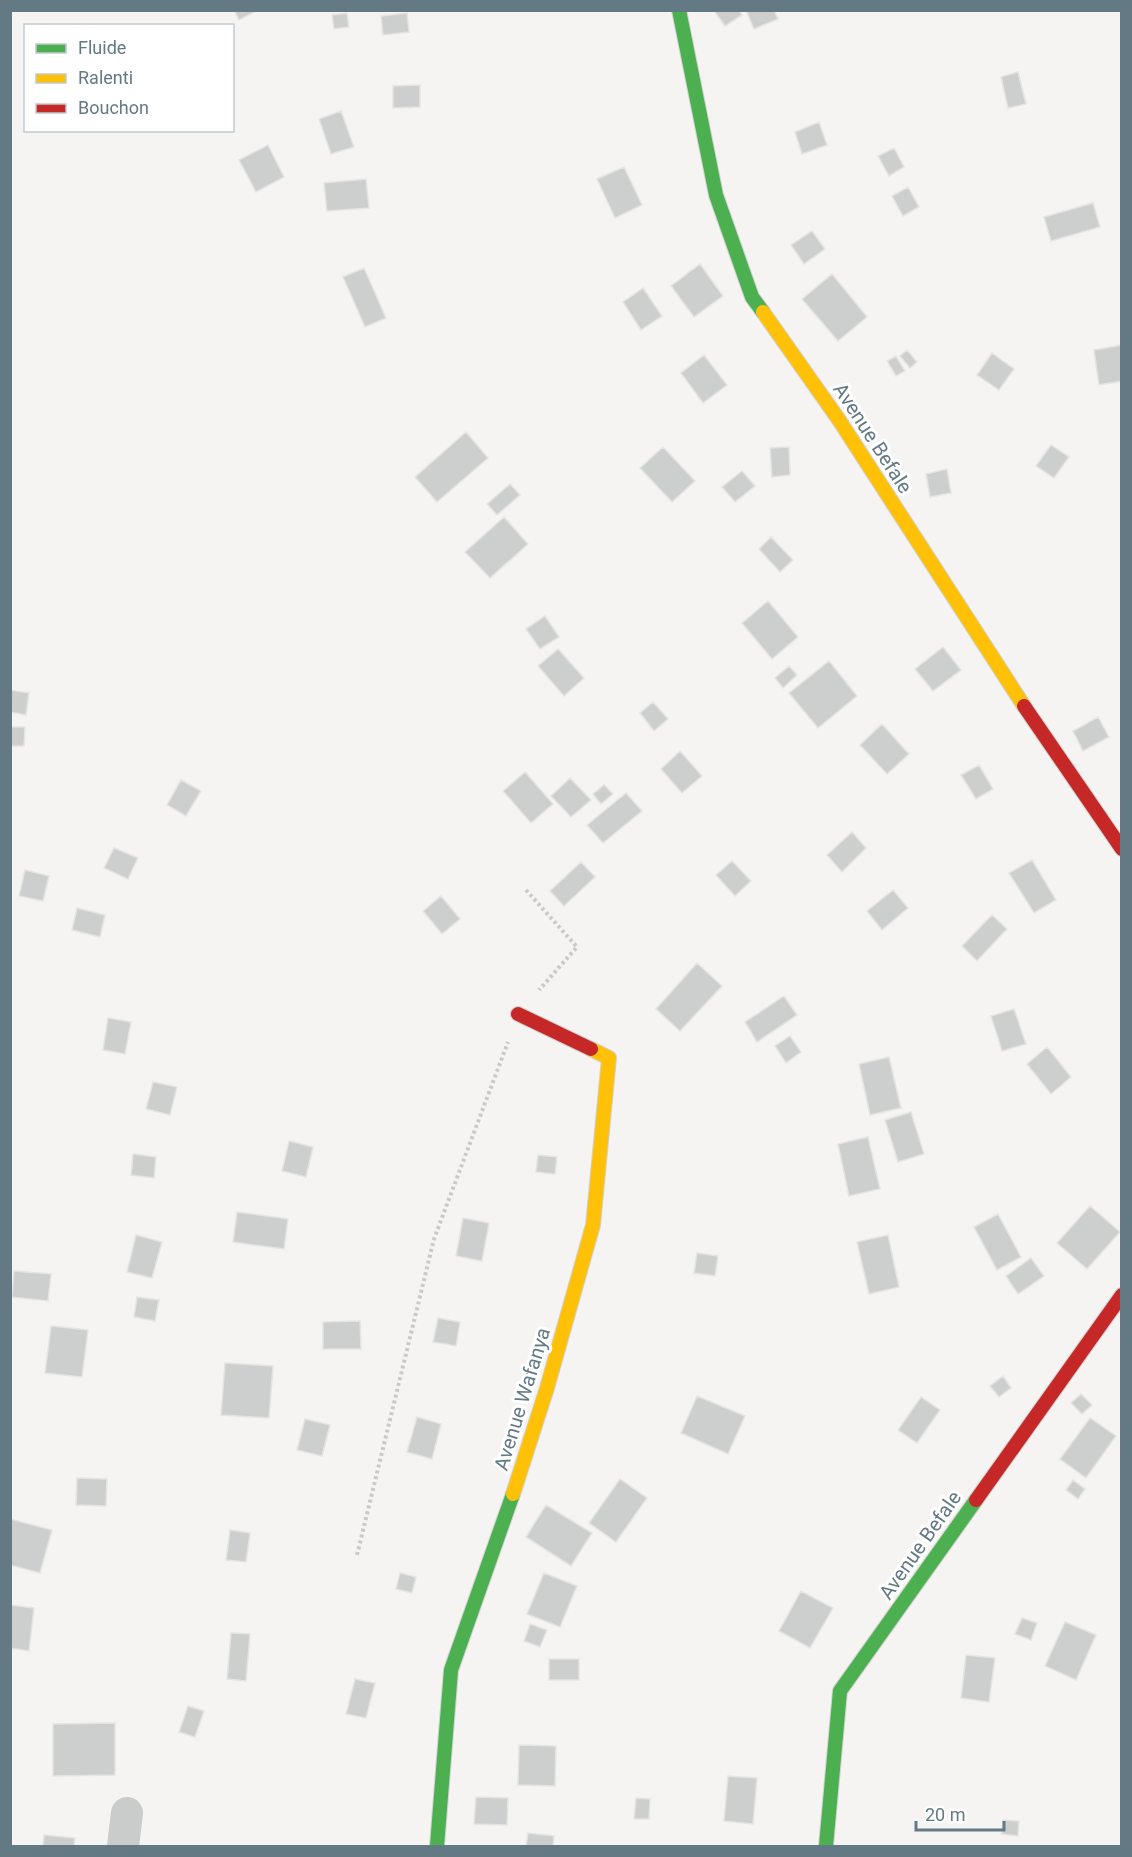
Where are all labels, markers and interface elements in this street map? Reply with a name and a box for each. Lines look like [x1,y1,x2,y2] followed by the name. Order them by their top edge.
[24,24,234,132] legend
[78,37,126,58] text: Fluide
[78,67,133,88] text: Ralenti
[78,97,149,118] text: Bouchon
[828,378,918,498] street label: Avenue Befale
[489,1325,555,1473] street label: Avenue Wafanya
[874,1486,966,1604] street label: Avenue Befale
[916,1794,1004,1832] scale bar
[925,1804,965,1825] text: 20 m

